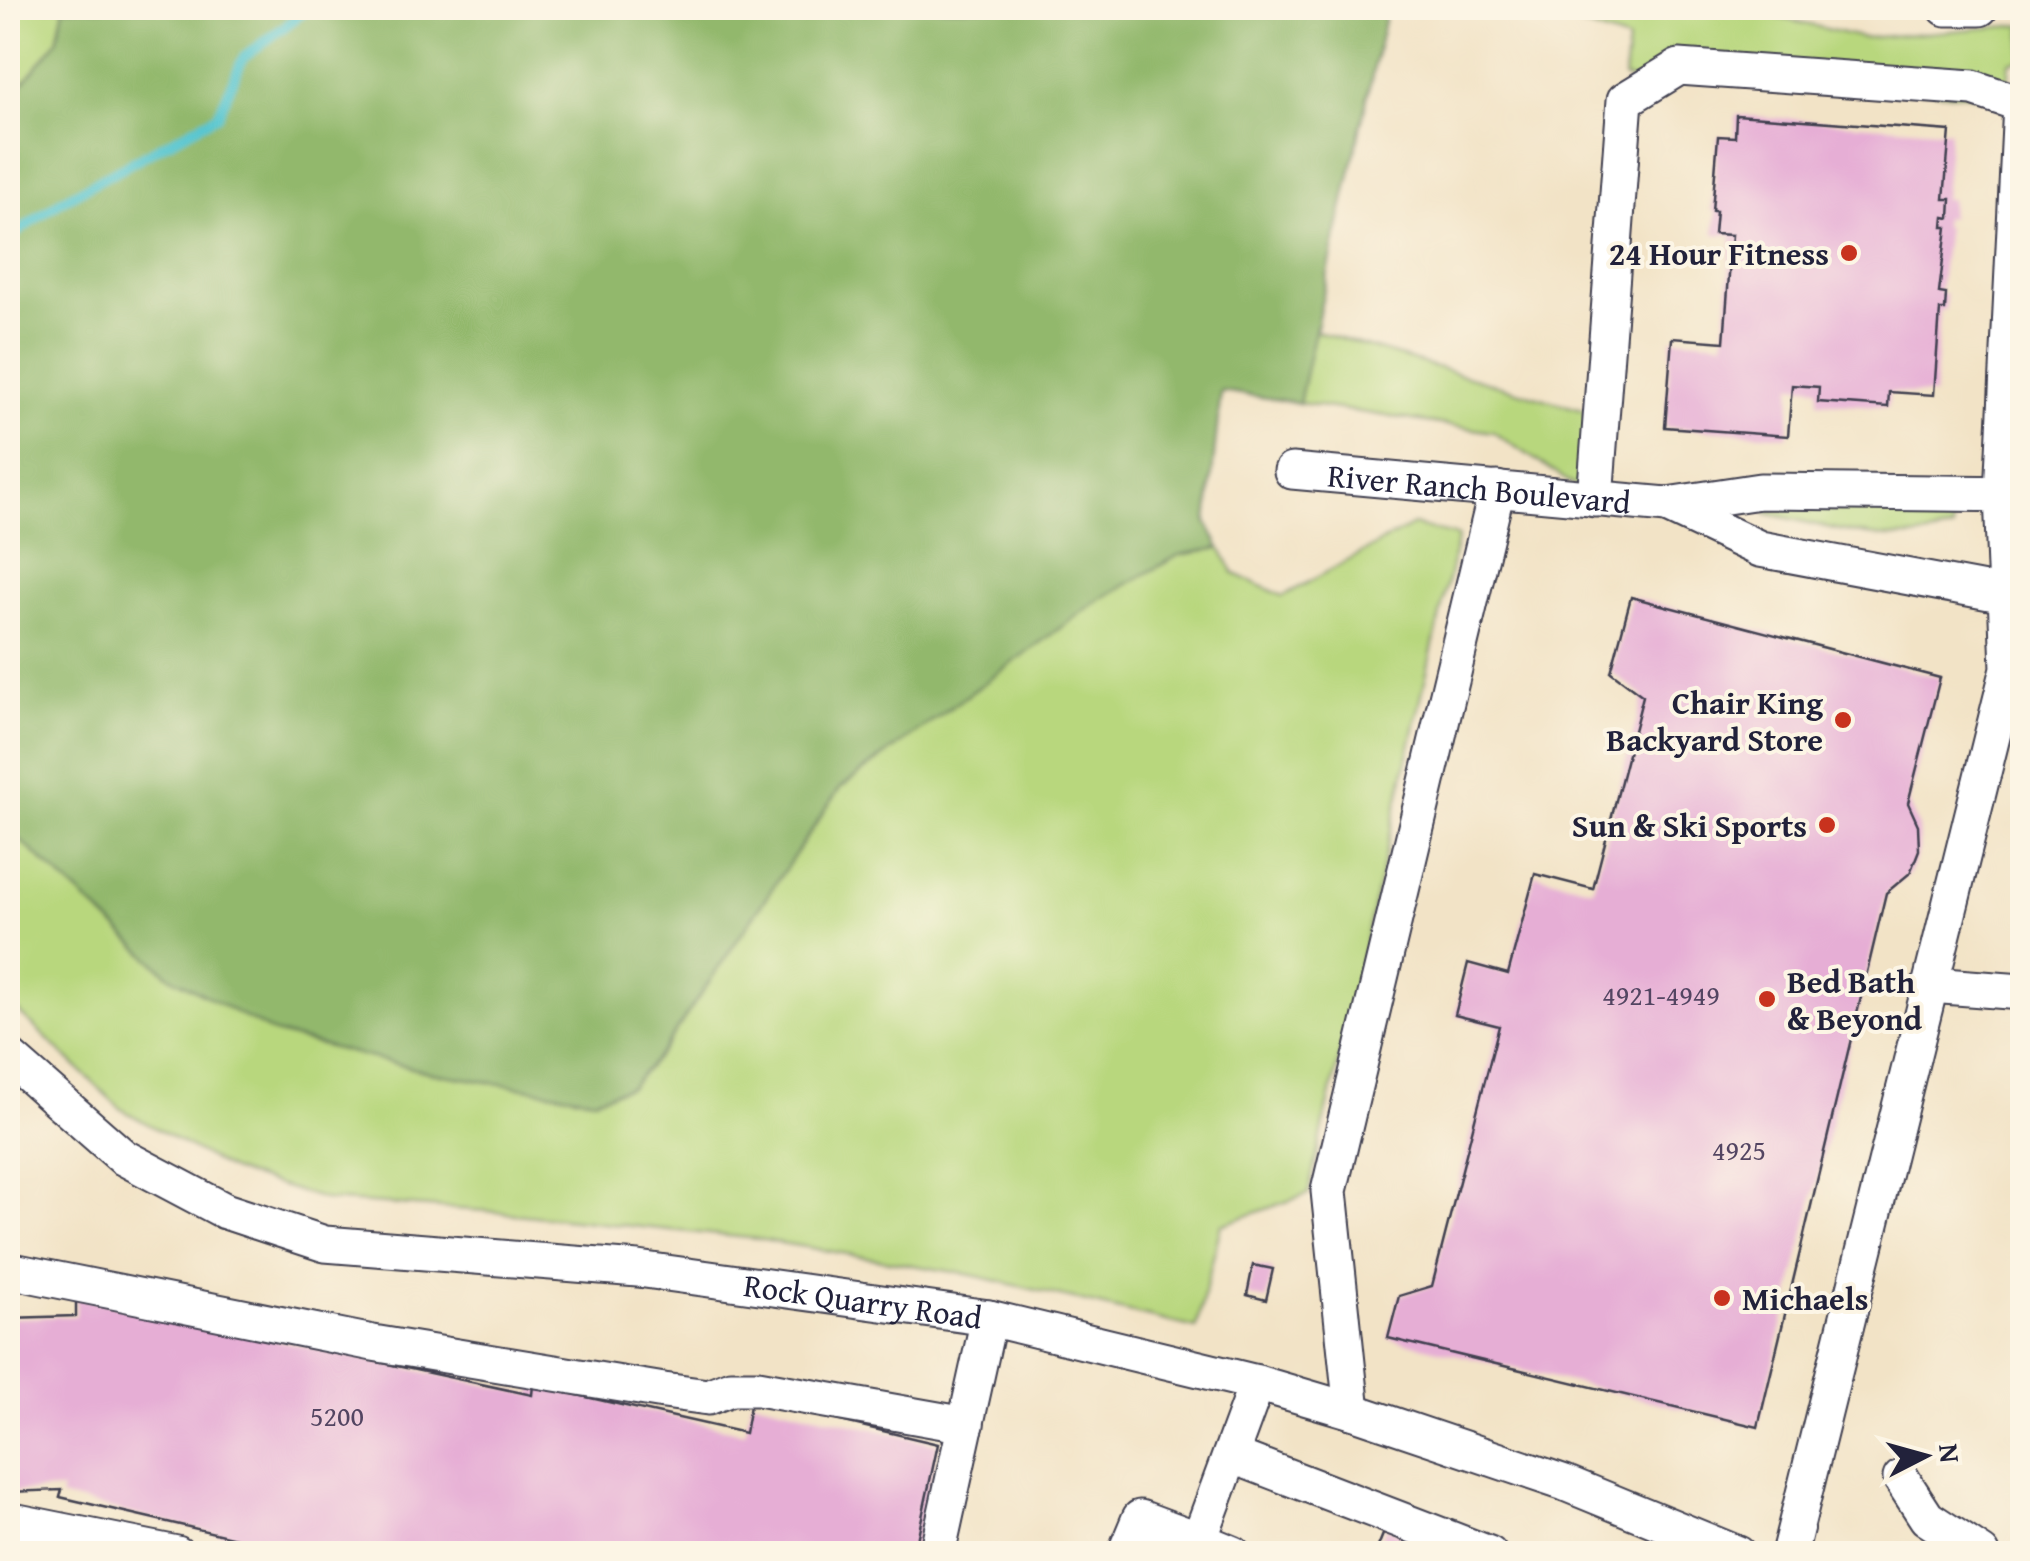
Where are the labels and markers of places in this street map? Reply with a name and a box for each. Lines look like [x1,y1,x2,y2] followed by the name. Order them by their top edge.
[1609,230,1829,277] place label: 24 Hour Fitness
[1838,242,1860,264] marker: 24 Hour Fitness
[1606,679,1823,763] place label: Chair King Backyard Store
[1832,709,1854,731] marker: Chair King Backyard Store
[1572,802,1807,849] place label: Sun & Ski Sports
[1816,814,1838,836] marker: Sun & Ski Sports
[1787,958,1923,1042] place label: Bed Bath & Beyond
[1756,988,1778,1010] marker: Bed Bath & Beyond
[1742,1275,1868,1322] place label: Michaels
[1711,1287,1733,1309] marker: Michaels

